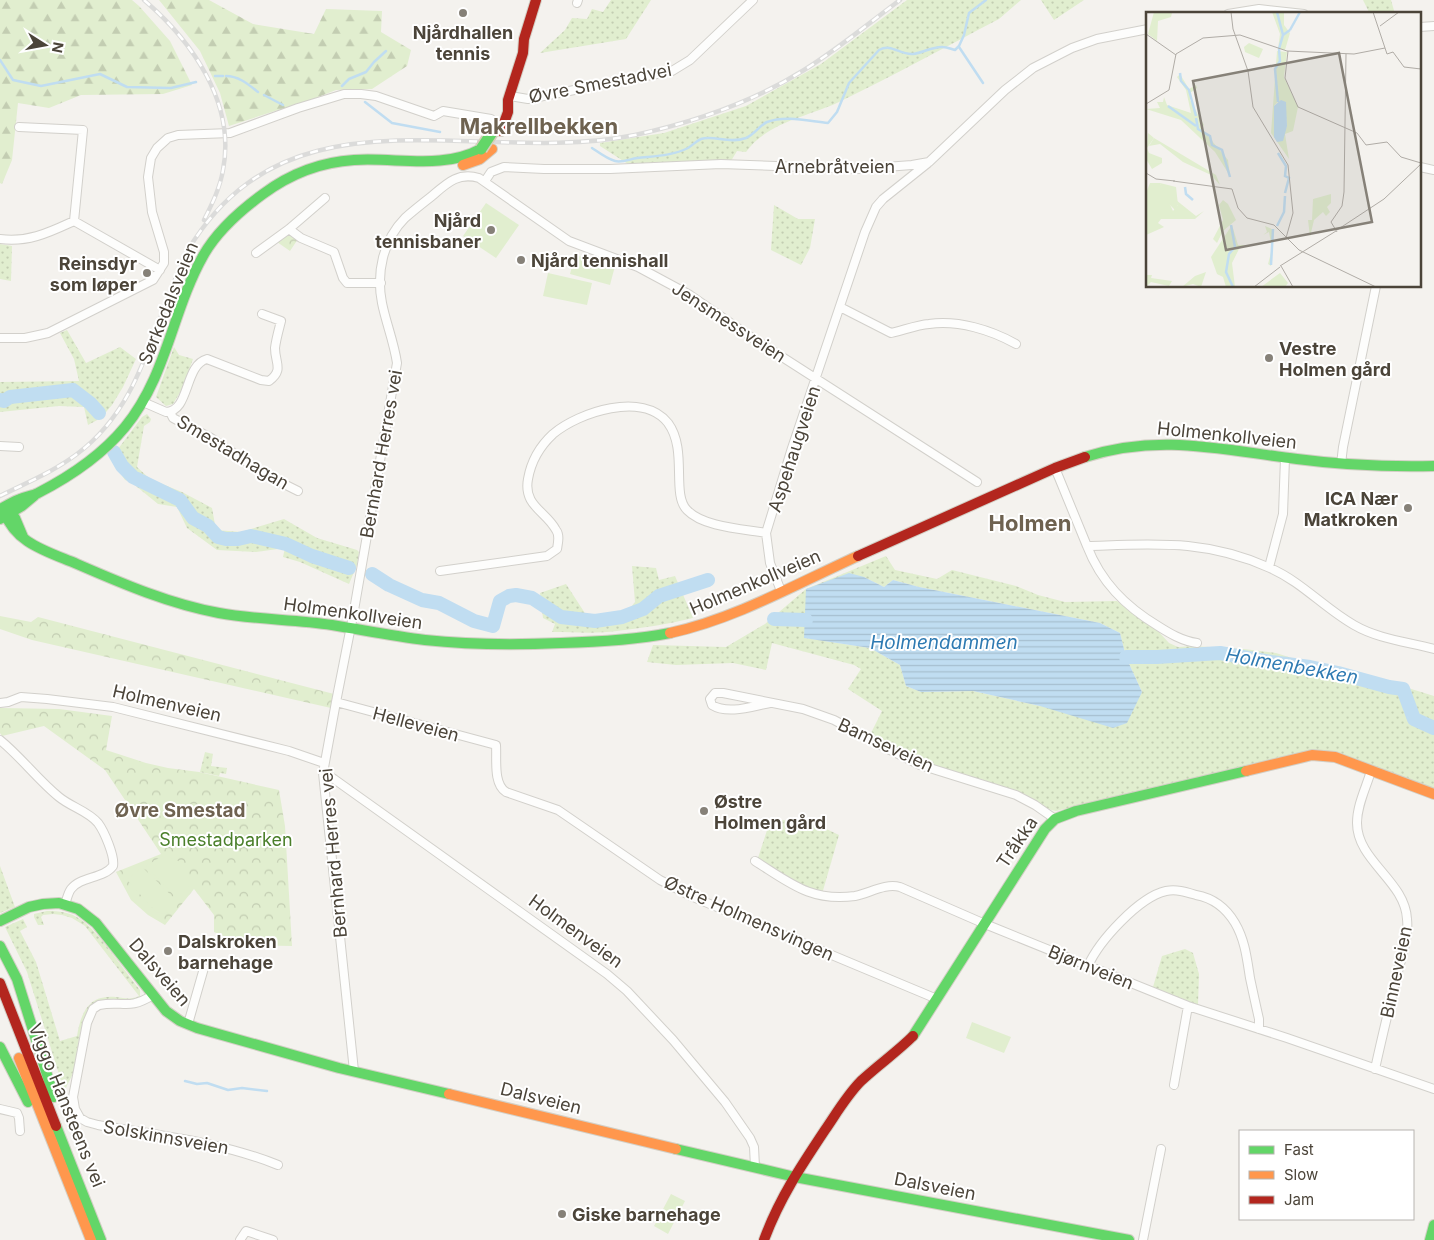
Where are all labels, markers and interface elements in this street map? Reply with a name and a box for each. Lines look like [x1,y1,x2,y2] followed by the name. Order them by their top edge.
[457,7,469,19] marker: Njårdhallen tennis
[1146,12,1422,288] inset map
[20,20,70,70] north arrow
[413,22,513,64] place label: Njårdhallen tennis
[49,41,68,54] text: N
[527,59,673,107] street label: Øvre Smestadvei
[460,113,618,139] district label: Makrellbekken
[775,156,895,177] street label: Arnebråtveien
[375,210,481,252] place label: Njård tennisbaner
[485,224,497,236] marker: Njård tennisbaner
[134,239,202,367] street label: Sørkedalsveien
[531,250,668,271] place label: Njård tennishall
[50,253,137,295] place label: Reinsdyr som løper
[515,254,527,266] marker: Njård tennishall
[141,267,153,279] marker: Reinsdyr som løper
[668,277,790,367] street label: Jensmessveien
[1279,338,1391,380] place label: Vestre Holmen gård
[1263,352,1275,364] marker: Vestre Holmen gård
[356,368,406,540] street label: Bernhard Herres vei
[764,383,824,515] street label: Aspehaugveien
[173,410,293,494] street label: Smestadhagan
[1156,417,1298,453] street label: Holmenkollveien
[1304,488,1398,530] place label: ICA Nær Matkroken
[1402,502,1414,514] marker: ICA Nær Matkroken
[989,510,1071,536] district label: Holmen
[686,545,824,619] street label: Holmenkollveien
[282,593,424,633] street label: Holmenkollveien
[870,631,1018,654] water label: Holmendammen
[1224,643,1360,689] water label: Holmenbekken
[111,680,223,726] street label: Holmenveien
[371,702,461,746] street label: Helleveien
[835,714,937,776] street label: Bamseveien
[315,767,351,939] street label: Bernhard Herres vei
[714,791,826,833] place label: Østre Holmen gård
[115,799,245,822] district label: Øvre Smestad
[698,805,710,817] marker: Østre Holmen gård
[992,812,1042,872] street label: Tråkka
[159,829,293,850] park label: Smestadparken
[661,871,837,965] street label: Østre Holmensvingen
[525,890,627,972] street label: Holmenveien
[1376,924,1416,1020] street label: Binneveien
[178,931,277,973] place label: Dalskroken barnehage
[125,934,195,1010] street label: Dalsveien
[1045,940,1137,994] street label: Bjørnveien
[162,945,174,957] marker: Dalskroken barnehage
[25,1020,109,1190] street label: Viggo Hansteens vei
[498,1078,584,1118] street label: Dalsveien
[102,1116,230,1158] street label: Solskinnsveien
[1239,1130,1414,1220] legend
[1284,1140,1314,1159] text: Fast
[1284,1165,1318,1184] text: Slow
[892,1168,978,1204] street label: Dalsveien
[1284,1190,1314,1209] text: Jam
[572,1204,721,1225] place label: Giske barnehage
[556,1208,568,1220] marker: Giske barnehage

